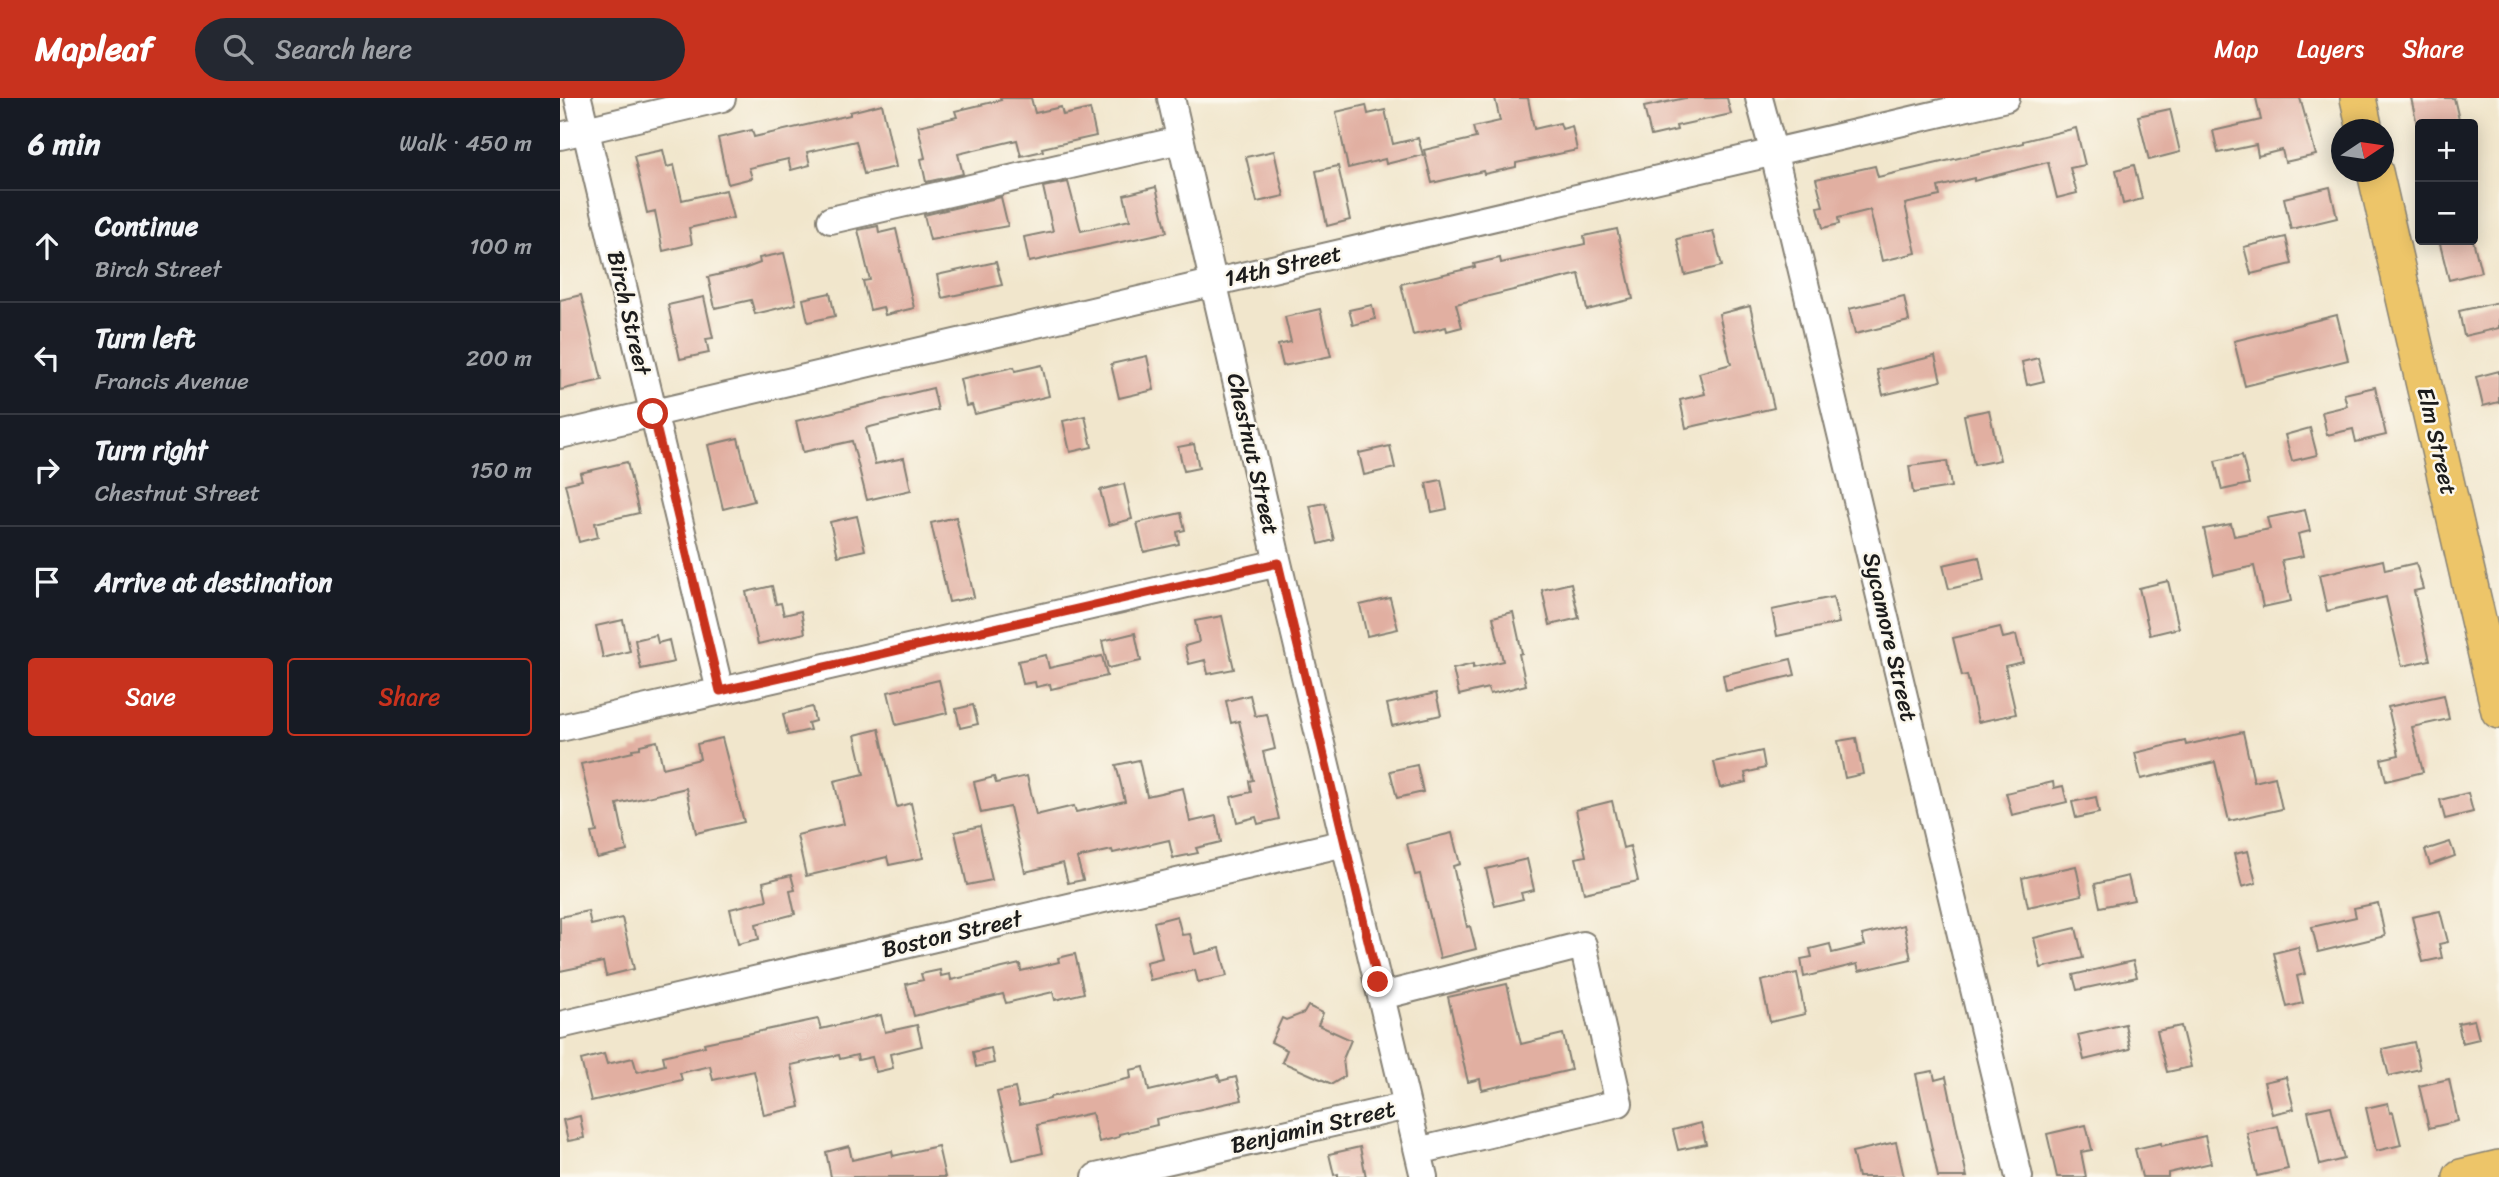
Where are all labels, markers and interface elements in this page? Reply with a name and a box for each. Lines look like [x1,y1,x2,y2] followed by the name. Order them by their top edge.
[195,18,685,81] search box
[35,20,153,78] text: Mapleaf
[275,26,412,72] text: Search here
[2214,28,2259,70] text: Map
[2297,28,2364,70] text: Layers
[2402,28,2464,70] text: Share
[219,30,257,68] icon: search
[28,117,100,171] text: 6 min
[2331,119,2394,182] north arrow
[2415,119,2478,245] map controls
[2415,119,2478,182] button: +
[399,123,532,164] text: Walk · 450 m
[2415,182,2478,245] button: −
[95,203,198,249] text: Continue
[469,226,532,267] text: 100 m
[28,227,66,265] icon: ahead
[1220,233,1346,299] street label: 14th Street
[595,247,664,381] street label: Birch Street
[95,249,222,290] text: Birch Street
[95,315,195,361] text: Turn left
[466,338,532,379] text: 200 m
[28,339,66,377] icon: left
[95,361,249,402] text: Francis Avenue
[1214,369,1292,539] street label: Chestnut Street
[2405,383,2469,499] street label: Elm Street
[637,398,668,429] route start
[95,427,208,473] text: Turn right
[470,450,532,491] text: 150 m
[28,451,66,489] icon: right
[95,473,260,514] text: Chestnut Street
[1851,548,1929,726] street label: Sycamore Street
[95,559,332,605] text: Arrive at destination
[28,563,66,601] icon: arrive
[28,658,273,736] button: Save
[287,658,532,736] button: Share
[878,898,1028,970] street label: Boston Street
[1362,966,1393,997] route end
[1227,1088,1399,1166] street label: Benjamin Street

